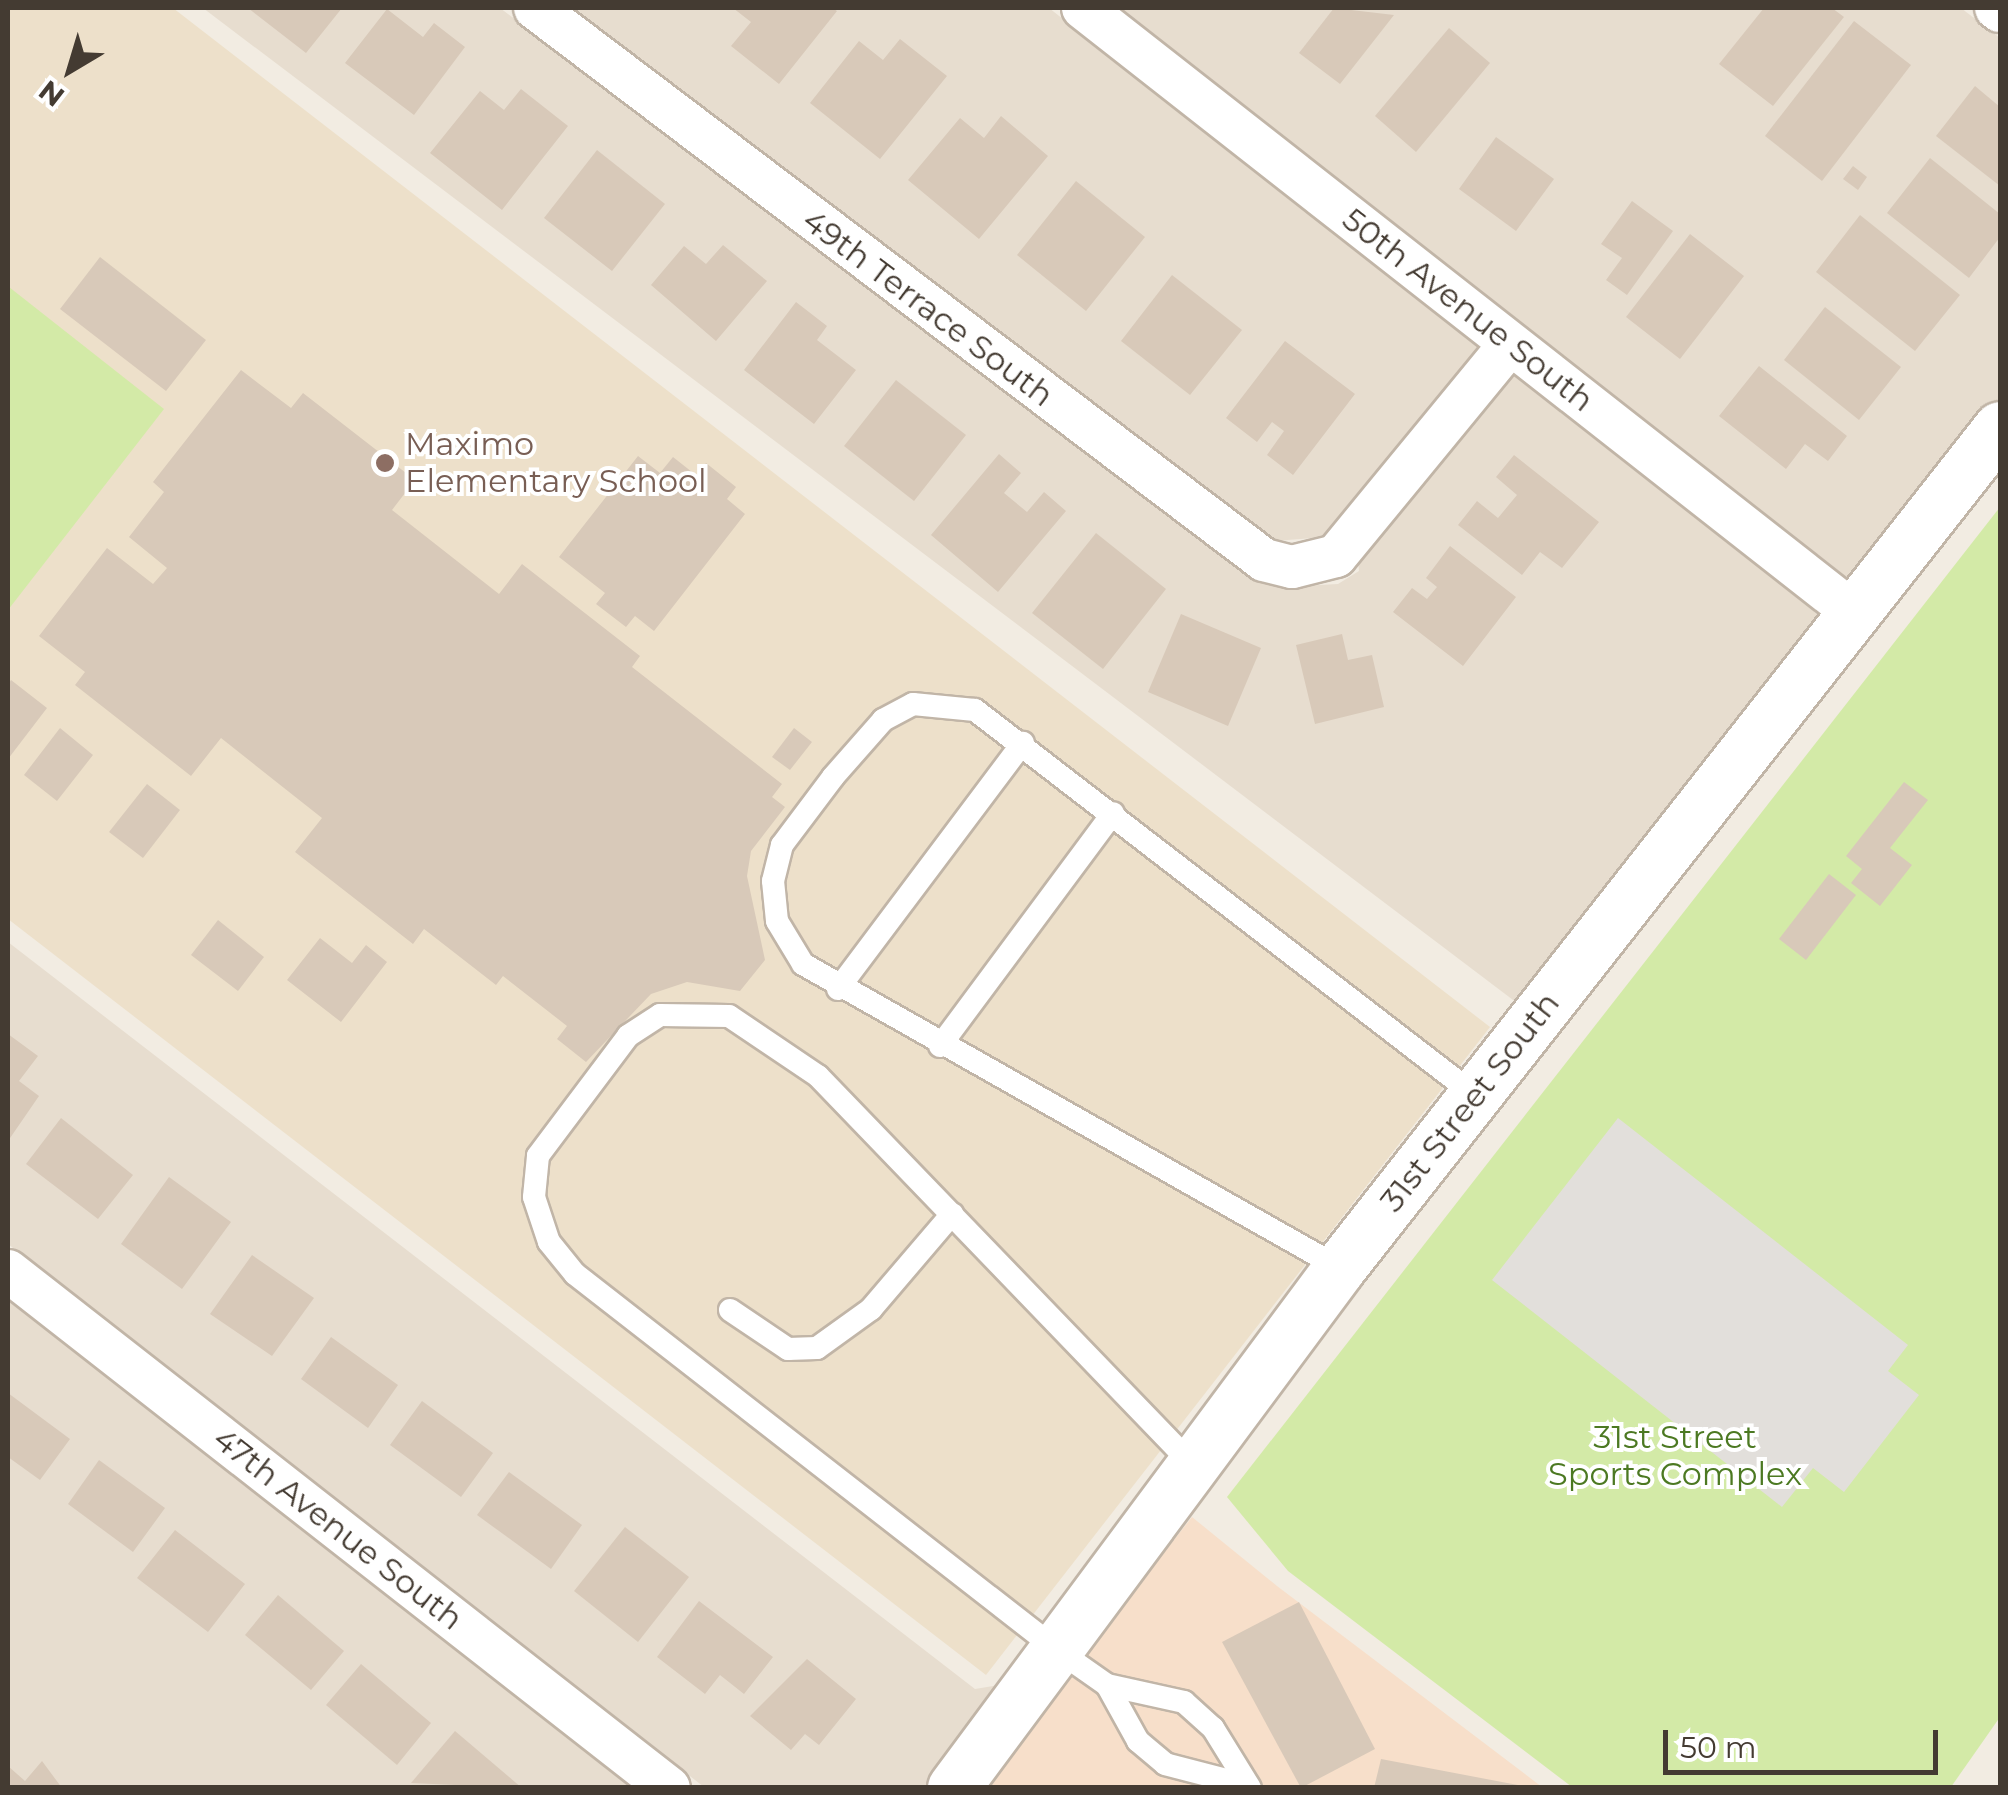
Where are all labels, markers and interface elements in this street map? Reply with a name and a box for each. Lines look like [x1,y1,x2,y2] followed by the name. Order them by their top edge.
[20,20,120,120] north arrow
[32,73,71,114] text: N
[1335,200,1601,420] street label: 50th Avenue South
[795,201,1061,415] street label: 49th Terrace South
[405,426,707,501] place label: Maximo Elementary School
[374,452,396,474] marker: Maximo Elementary School
[1372,985,1568,1219] street label: 31st Street South
[1548,1419,1802,1494] park label: 31st Street Sports Complex
[206,1420,470,1638] street label: 47th Avenue South
[1668,1710,1943,1772] scale bar
[1680,1729,1757,1766] text: 50 m

